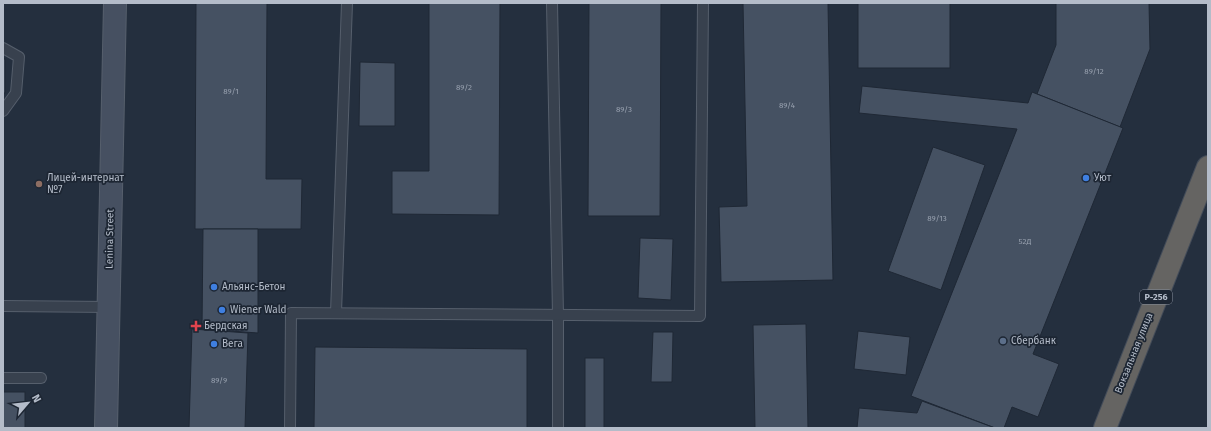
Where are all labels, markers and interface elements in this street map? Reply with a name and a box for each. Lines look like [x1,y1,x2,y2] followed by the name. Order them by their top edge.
[1084,67,1104,76] house number: 89/12
[456,83,472,92] house number: 89/2
[223,87,239,96] house number: 89/1
[779,101,796,110] house number: 89/4
[616,105,632,114] house number: 89/3
[47,172,125,196] place label: Лицей-интернат №7
[1094,172,1112,184] place label: Уют
[1081,173,1091,183] marker: Уют
[34,179,44,189] marker: Лицей-интернат №7
[103,209,117,269] street label: Lenina Street
[927,214,947,223] house number: 89/13
[1019,237,1031,246] house number: 52Д
[222,281,285,293] place label: Альянс-Бетон
[209,282,219,292] marker: Альянс-Бетон
[1140,290,1172,304] road number: Р-256
[230,304,287,316] place label: Wiener Wald
[217,305,227,315] marker: Wiener Wald
[1112,311,1156,395] street label: Вокзальная улица
[204,320,247,332] place label: Бердская
[191,321,201,331] marker: Бердская
[1011,335,1057,347] place label: Сбербанк
[998,336,1008,346] marker: Сбербанк
[222,338,243,350] place label: Вега
[209,339,219,349] marker: Вега
[211,376,227,385] house number: 89/9
[8,383,48,423] north arrow
[29,392,44,405] text: N

